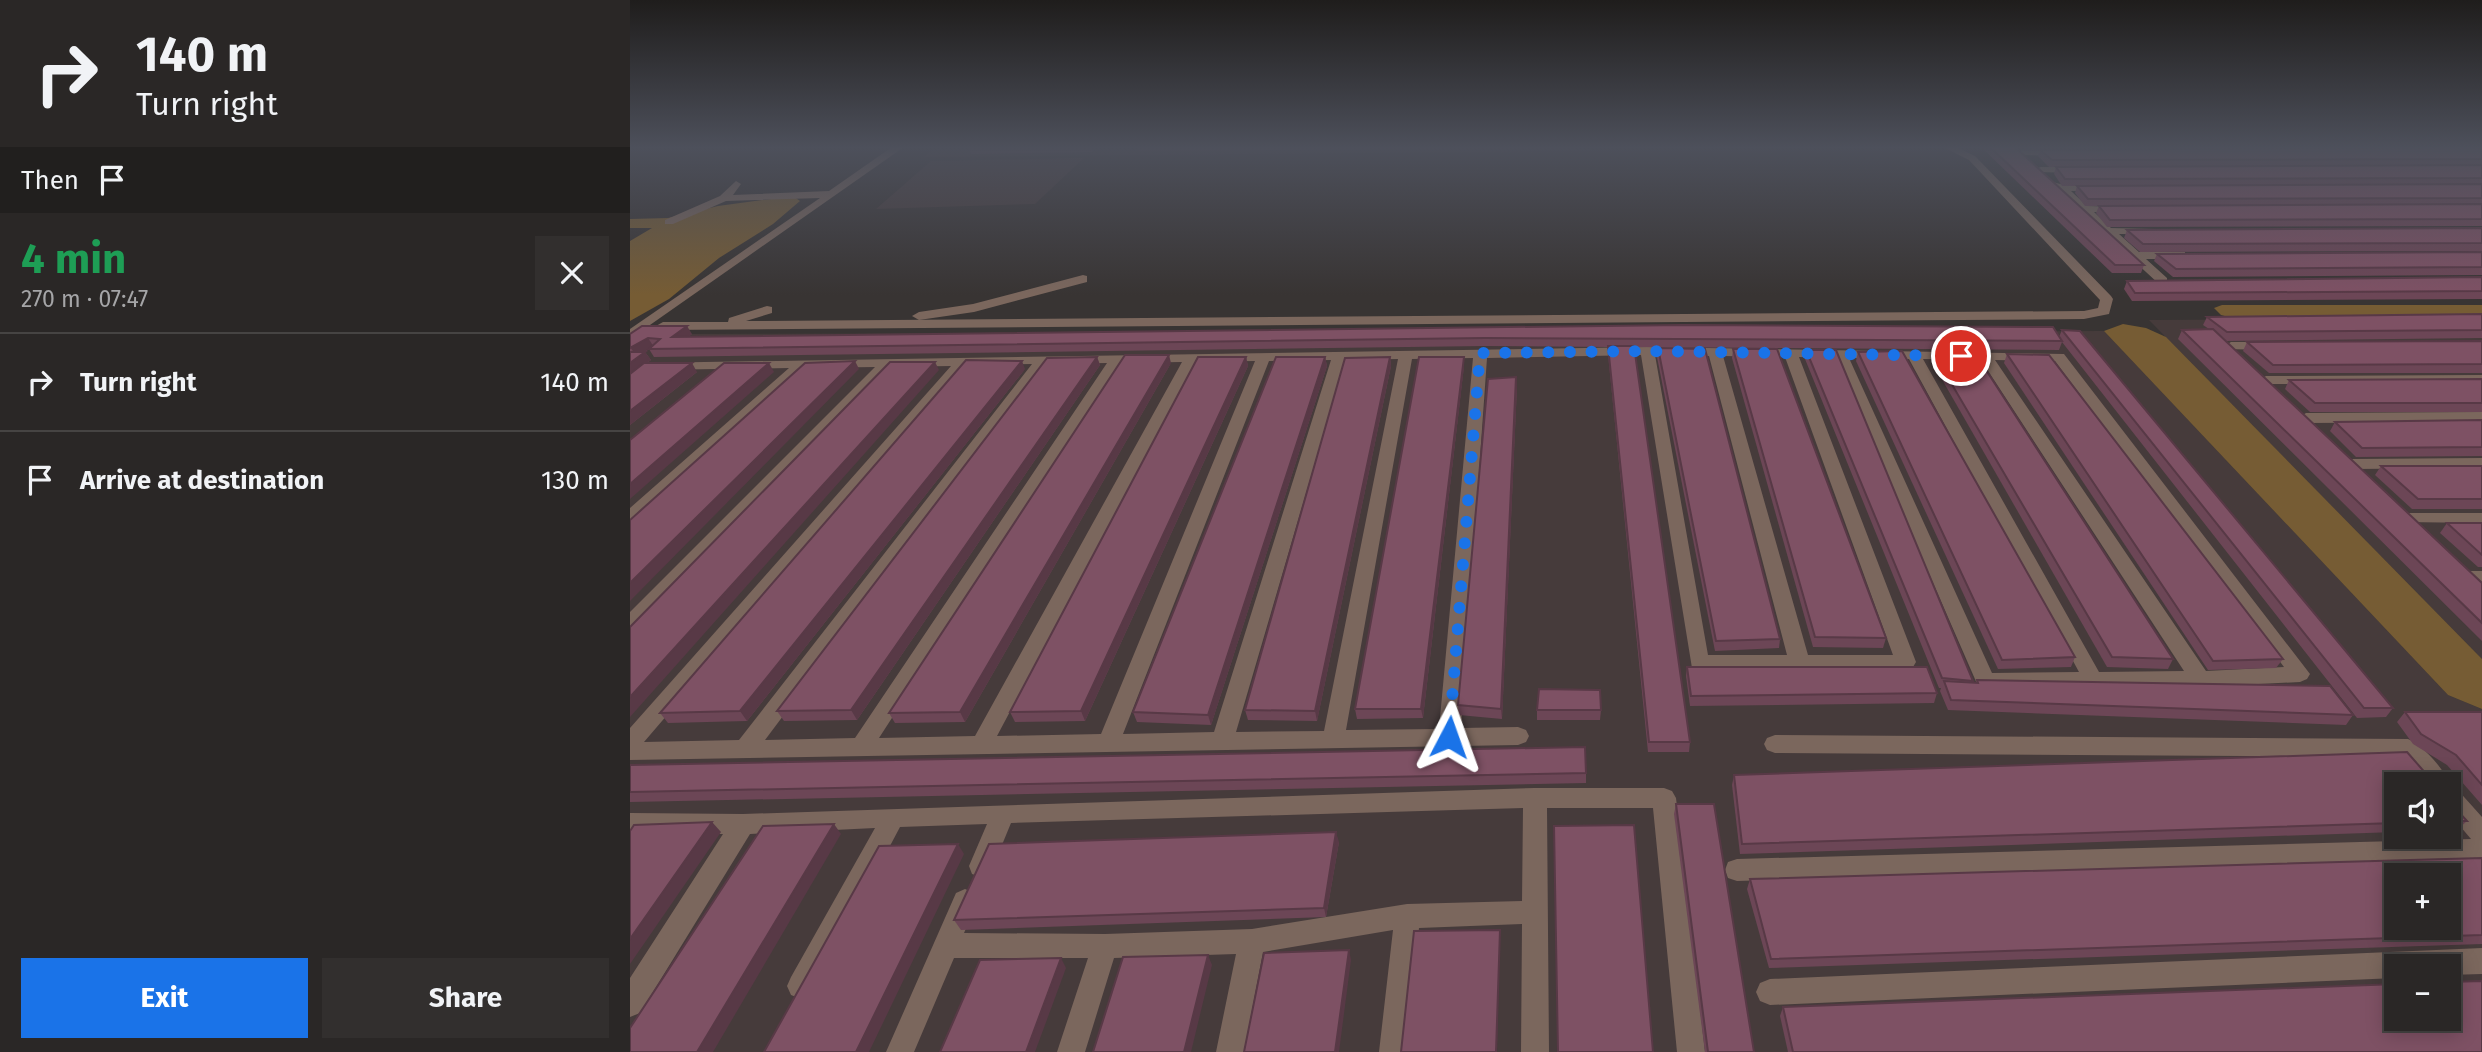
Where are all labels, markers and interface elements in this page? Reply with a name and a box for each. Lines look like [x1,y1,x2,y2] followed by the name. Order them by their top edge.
[136,25,268,84] text: 140 m
[21,28,112,119] icon: right
[136,85,278,123] text: Turn right
[93,161,131,199] icon: arrive
[21,165,79,196] text: Then
[21,234,126,284] text: 4 min
[535,236,609,310] button: close
[21,285,148,313] text: 270 m · 07:47
[1931,326,1991,386] pin
[1942,337,1980,375] icon: arrive
[21,363,59,401] icon: right
[80,367,197,398] text: Turn right
[540,367,609,398] text: 140 m
[21,461,59,499] icon: arrive
[80,465,324,496] text: Arrive at destination
[541,465,609,496] text: 130 m
[1412,700,1486,774] position arrow
[2384,772,2461,1031] map controls
[2384,772,2461,849] button: sound
[2384,863,2461,940] button: +
[2384,954,2461,1031] button: −
[21,958,308,1038] button: Exit
[322,958,609,1038] button: Share

